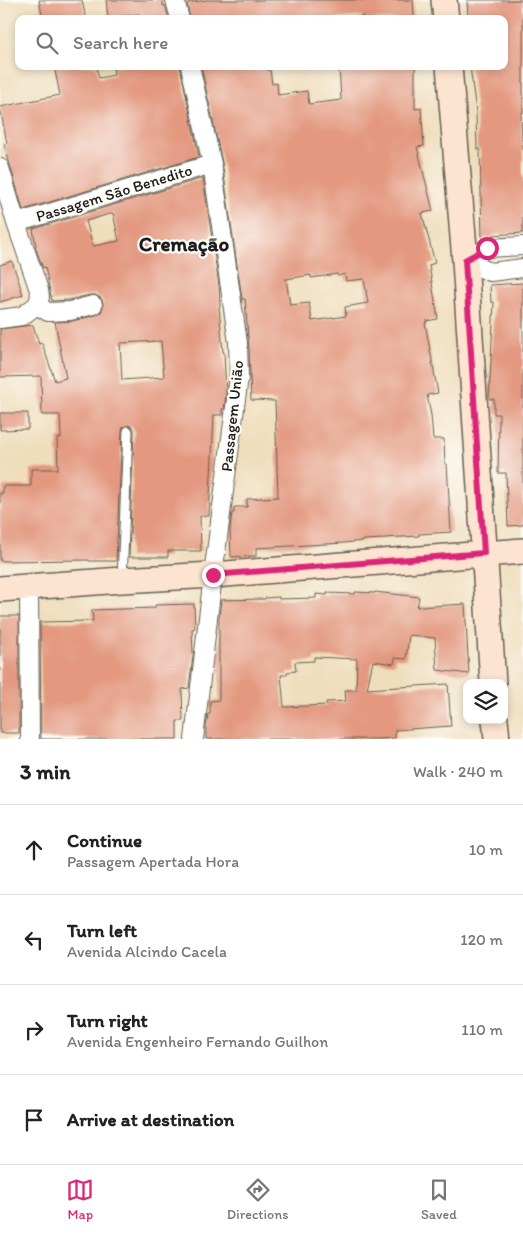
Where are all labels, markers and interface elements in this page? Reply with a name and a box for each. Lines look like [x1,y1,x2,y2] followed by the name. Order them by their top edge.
[15,15,508,70] search box
[33,29,61,57] icon: search
[73,31,168,54] text: Search here
[34,160,194,226] street label: Passagem São Benedito
[139,231,230,257] district label: Cremação
[476,237,499,260] route start
[217,359,247,473] street label: Passagem União
[202,564,225,587] route end
[463,679,508,724] map controls
[463,679,508,724] button: layers
[20,759,70,784] text: 3 min
[413,762,503,781] text: Walk · 240 m
[67,829,142,852] text: Continue
[20,836,48,864] icon: ahead
[469,840,503,859] text: 10 m
[67,852,239,871] text: Passagem Apertada Hora
[67,919,137,942] text: Turn left
[20,926,48,954] icon: left
[460,930,503,949] text: 120 m
[67,942,227,961] text: Avenida Alcindo Cacela
[67,1009,148,1032] text: Turn right
[20,1016,48,1044] icon: right
[461,1020,503,1039] text: 110 m
[67,1032,328,1051] text: Avenida Engenheiro Fernando Guilhon
[20,1106,48,1134] icon: arrive
[67,1108,234,1131] text: Arrive at destination
[66,1176,94,1223] tab: Map
[227,1176,288,1223] tab: Directions
[421,1176,457,1223] tab: Saved

